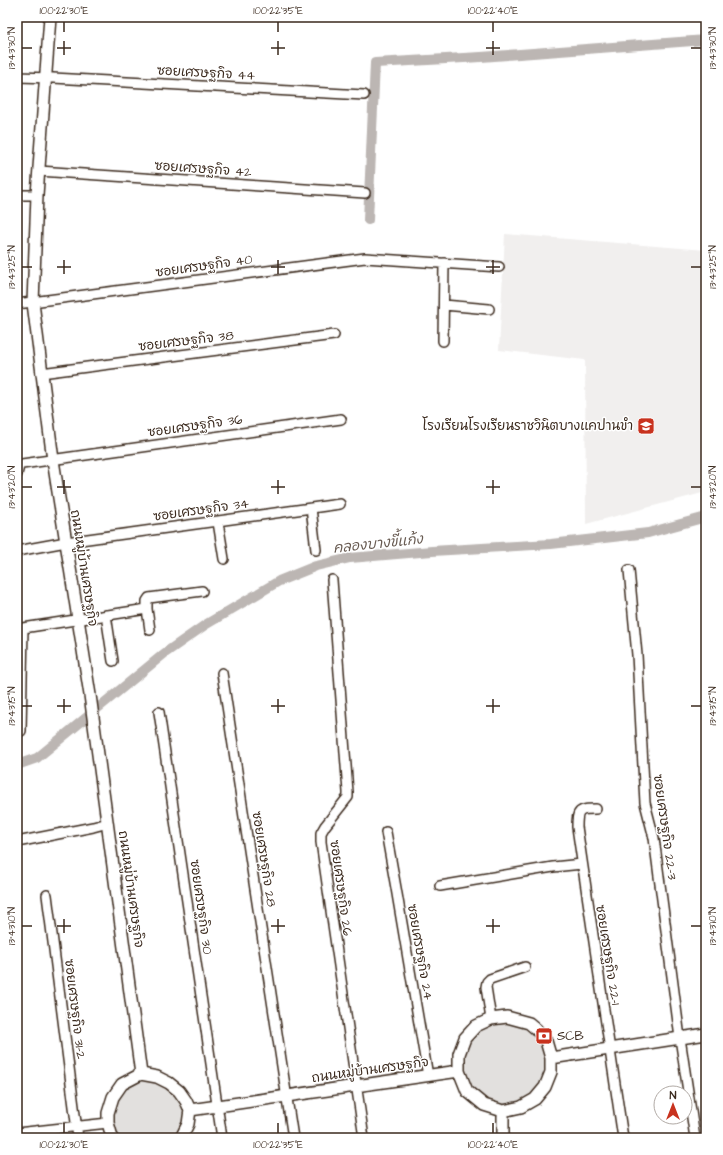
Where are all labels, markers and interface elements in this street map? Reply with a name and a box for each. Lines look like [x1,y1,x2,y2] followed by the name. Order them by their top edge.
[40,4,88,18] text: 100°22'30"E
[253,4,303,18] text: 100°22'35"E
[468,4,518,18] text: 100°22'40"E
[5,27,19,69] text: 13°43'30"N
[706,27,720,69] text: 13°43'30"N
[156,61,256,85] street label: ซอยเศรษฐกิจ 44
[154,157,253,181] street label: ซอยเศรษฐกิจ 42
[5,245,19,289] text: 13°43'25"N
[706,245,720,289] text: 13°43'25"N
[154,250,254,282] street label: ซอยเศรษฐกิจ 40
[137,326,235,356] street label: ซอยเศรษฐกิจ 38
[146,410,244,442] street label: ซอยเศรษฐกิจ 36
[422,416,633,435] place label: โรงเรียนโรงเรียนราชวินิตบางแคปานขำ
[636,416,656,436] school or university icon: โรงเรียนโรงเรียนราชวินิตบางแคปานขำ
[5,466,19,508] text: 13°43'20"N
[706,466,720,508] text: 13°43'20"N
[152,494,250,526] street label: ซอยเศรษฐกิจ 34
[66,508,102,628] street label: ถนนหมู่บ้านเศรษฐกิจ
[332,525,425,559] water label: คลองบางขี้แก้ง
[5,686,19,726] text: 13°43'15"N
[706,686,720,726] text: 13°43'15"N
[649,773,681,881] street label: ซอยเศรษฐกิจ 22-3
[248,810,281,909] street label: ซอยเศรษฐกิจ 28
[114,829,148,949] street label: ถนนหมู่บ้านเศรษฐกิจ
[325,839,357,937] street label: ซอยเศรษฐกิจ 26
[185,858,217,956] street label: ซอยเศรษฐกิจ 30
[403,903,437,1001] street label: ซอยเศรษฐกิจ 24
[591,904,625,1007] street label: ซอยเศรษฐกิจ 22-1
[5,907,19,945] text: 13°43'10"N
[706,907,720,945] text: 13°43'10"N
[60,958,90,1061] street label: ซอยเศรษฐกิจ 31-2
[534,1026,554,1046] bank icon: SCB
[557,1027,584,1045] place label: SCB
[310,1053,430,1087] street label: ถนนหมู่บ้านเศรษฐกิจ
[653,1085,693,1125] north arrow
[670,1088,677,1103] text: N
[40,1138,88,1152] text: 100°22'30"E
[253,1138,303,1152] text: 100°22'35"E
[468,1138,518,1152] text: 100°22'40"E

